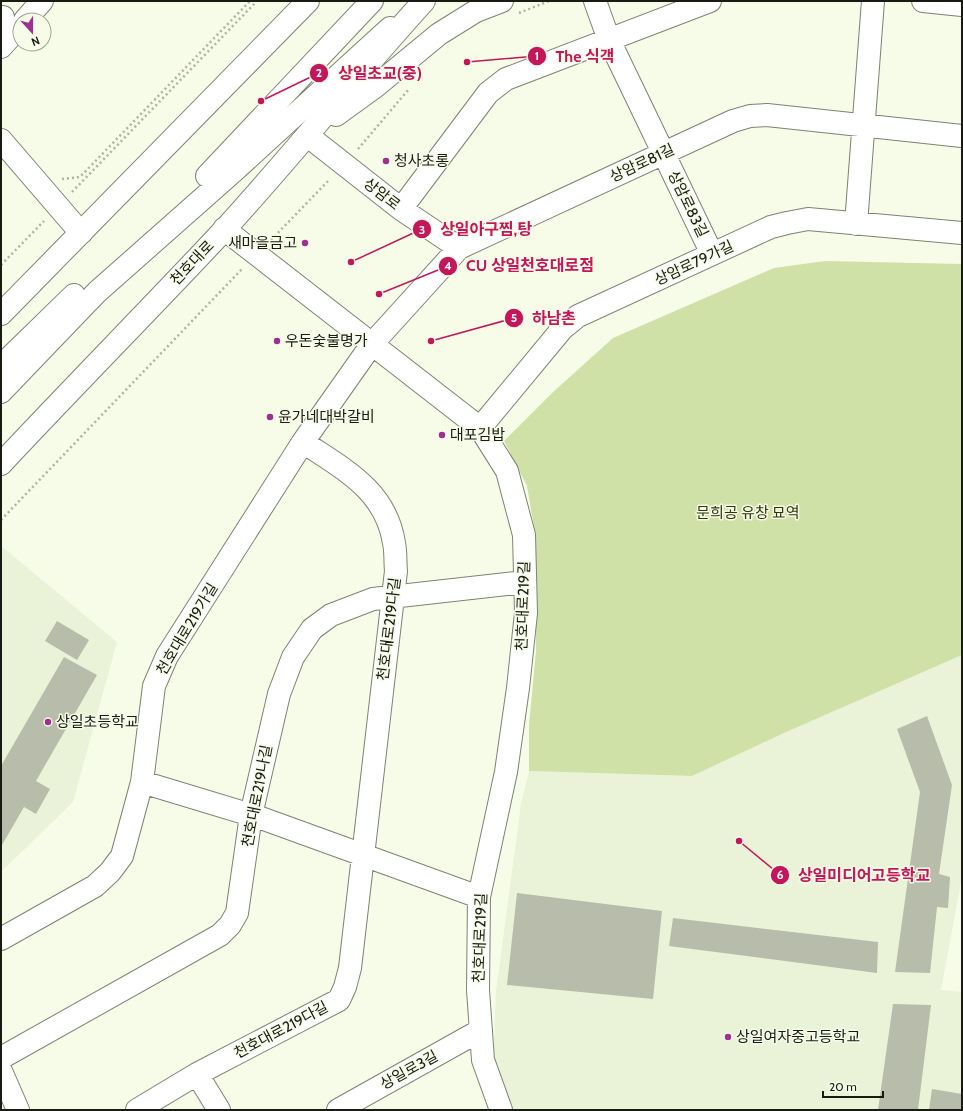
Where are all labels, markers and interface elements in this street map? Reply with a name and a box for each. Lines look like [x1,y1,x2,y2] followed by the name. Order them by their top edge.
[12,12,52,52] north arrow
[29,33,42,49] text: N
[527,42,622,70] callout: The 식객
[556,47,614,66] text: The 식객
[535,48,539,63] text: 1
[309,59,430,87] callout: 상일초교(중)
[338,64,422,83] text: 상일초교(중)
[316,65,322,80] text: 2
[607,140,677,186] street label: 상암로81길
[394,152,449,170] place label: 청사초롱
[381,156,391,166] marker: 청사초롱
[664,168,712,240] street label: 상암로83길
[360,174,404,214] street label: 상암로
[412,215,540,243] callout: 상일아구찜,탕
[440,220,532,239] text: 상일아구찜,탕
[419,222,425,237] text: 3
[228,234,297,252] place label: 새마을금고
[166,237,218,289] street label: 천호대로
[652,237,736,289] street label: 상암로79가길
[300,238,310,248] marker: 새마을금고
[438,252,602,280] callout: CU 상일천호대로점
[466,256,594,275] text: CU 상일천호대로점
[444,258,452,273] text: 4
[504,304,584,332] callout: 하남촌
[532,309,576,328] text: 하남촌
[511,310,517,325] text: 5
[285,332,368,350] place label: 우돈숯불명가
[272,336,282,346] marker: 우돈숯불명가
[278,408,375,426] place label: 윤가네대박갈비
[265,412,275,422] marker: 윤가네대박갈비
[450,426,505,444] place label: 대포김밥
[437,430,447,440] marker: 대포김밥
[696,504,800,522] park label: 문희공 유창 묘역
[512,561,534,651] street label: 천호대로219길
[374,576,404,682] street label: 천호대로219다길
[152,580,222,678] street label: 천호대로219가길
[56,713,139,731] place label: 상일초등학교
[43,717,53,727] marker: 상일초등학교
[238,743,276,849] street label: 천호대로219나길
[770,861,938,889] callout: 상일미디어고등학교
[798,866,931,885] text: 상일미디어고등학교
[777,867,784,882] text: 6
[469,893,491,983] street label: 천호대로219길
[231,998,331,1062] street label: 천호대로219다길
[736,1028,860,1046] place label: 상일여자중고등학교
[723,1032,733,1042] marker: 상일여자중고등학교
[377,1047,441,1093] street label: 상일로3길
[823,1073,883,1099] scale bar
[829,1079,857,1094] text: 20 m

